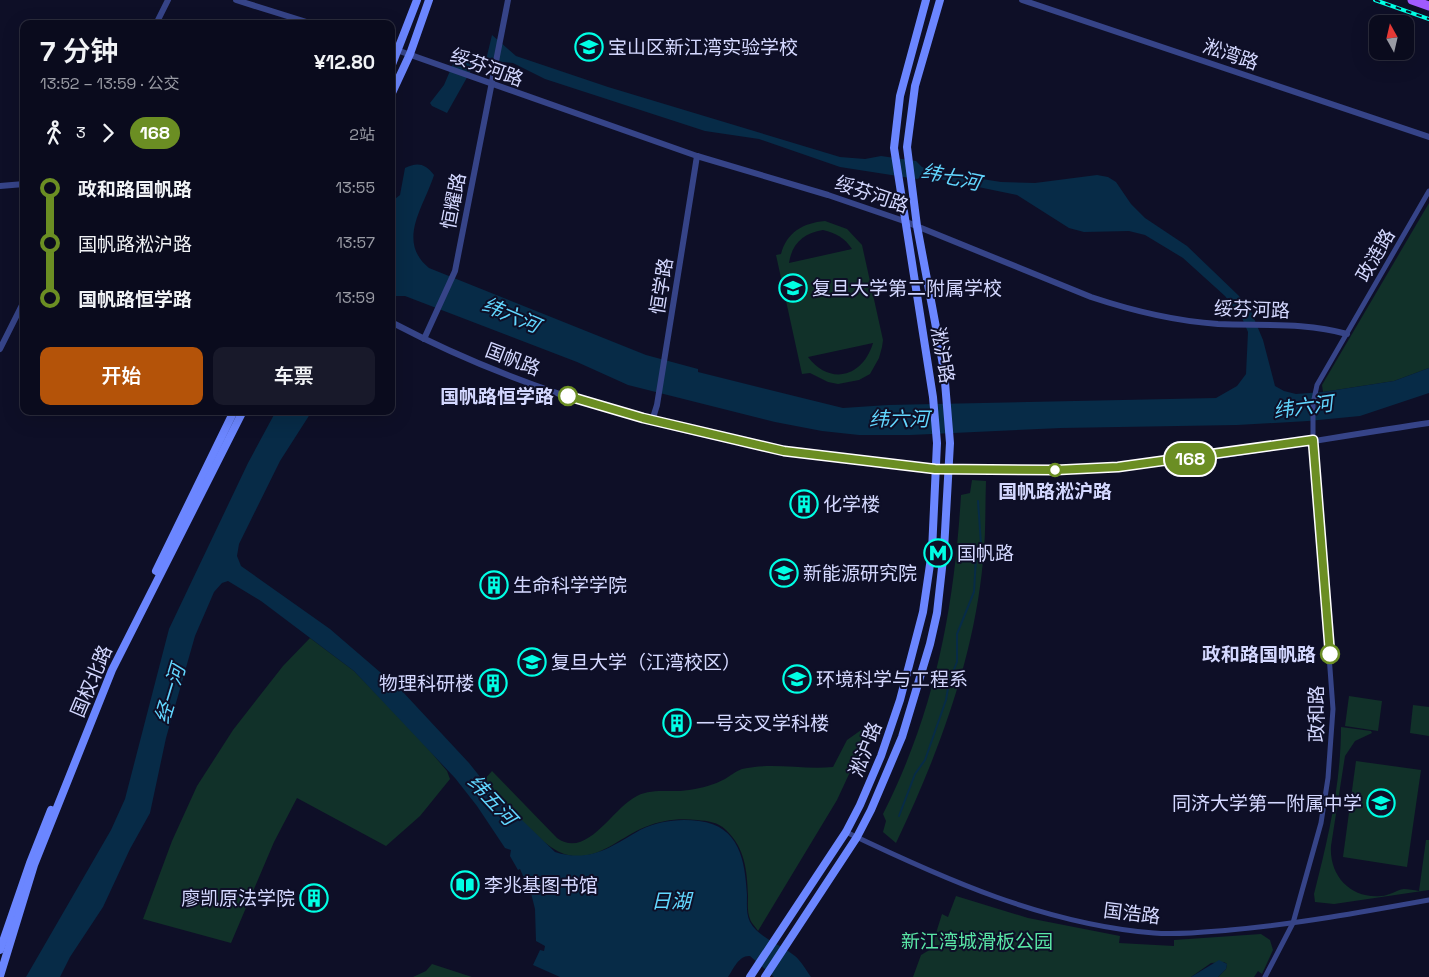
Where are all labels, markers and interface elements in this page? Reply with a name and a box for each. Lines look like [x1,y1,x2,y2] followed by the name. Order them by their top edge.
[1369,15,1414,60] north arrow
[1369,15,1414,60] map controls
[574,32,604,62] school or university icon: 宝山区新江湾实验学校
[40,33,119,69] text: 7 分钟
[1200,33,1262,76] street label: 淞湾路
[608,35,798,60] place label: 宝山区新江湾实验学校
[447,43,527,92] street label: 绥芬河路
[314,50,375,75] text: ¥12.80
[40,73,180,94] text: 13:52 – 13:59 · 公交
[40,119,68,147] icon: walk
[94,119,122,147] icon: forward
[140,121,170,144] text: 168
[76,122,86,143] text: 3
[349,124,375,145] text: 2站
[919,158,987,197] water label: 纬七河
[832,170,912,219] street label: 绥芬河路
[436,171,471,231] street label: 恒耀路
[78,177,192,202] text: 政和路国帆路
[335,177,375,198] text: 13:55
[1350,224,1401,286] street label: 政涟路
[78,232,192,257] text: 国帆路淞沪路
[336,232,375,253] text: 13:57
[645,256,678,316] street label: 恒学路
[778,273,808,303] school or university icon: 复旦大学第二附属学校
[812,276,1002,301] place label: 复旦大学第二附属学校
[78,287,192,312] text: 国帆路恒学路
[335,287,375,308] text: 13:59
[478,291,547,340] water label: 纬六河
[1214,296,1290,323] street label: 绥芬河路
[925,325,960,385] street label: 淞沪路
[482,338,544,381] street label: 国帆路
[40,347,203,405] button: 开始
[213,347,375,405] button: 车票
[440,384,554,409] place label: 国帆路恒学路
[558,386,578,406] marker: 国帆路恒学路
[1271,389,1338,424] water label: 纬六河
[869,406,933,432] water label: 纬六河
[1161,443,1219,475] line badge: 168
[1175,447,1205,470] text: 168
[1048,463,1062,477] marker: 国帆路淞沪路
[998,479,1112,504] place label: 国帆路淞沪路
[789,489,819,519] building icon: 化学楼
[823,492,880,517] place label: 化学楼
[923,538,953,568] metro station icon: 国帆路
[957,541,1014,566] place label: 国帆路
[769,558,799,588] school or university icon: 新能源研究院
[803,561,917,586] place label: 新能源研究院
[479,570,509,600] building icon: 生命科学学院
[513,573,627,598] place label: 生命科学学院
[65,641,118,721] street label: 国权北路
[1202,642,1316,667] place label: 政和路国帆路
[1320,644,1340,664] marker: 政和路国帆路
[517,647,547,677] school or university icon: 复旦大学（江湾校区）
[551,650,741,675] place label: 复旦大学（江湾校区）
[149,658,192,726] water label: 经一河
[782,664,812,694] school or university icon: 环境科学与工程系
[816,667,968,692] place label: 环境科学与工程系
[478,668,508,698] building icon: 物理科研楼
[379,671,474,696] place label: 物理科研楼
[1304,685,1329,743] street label: 政和路
[662,708,692,738] building icon: 一号交叉学科楼
[696,711,829,736] place label: 一号交叉学科楼
[844,718,887,780] street label: 淞沪路
[462,769,525,834] water label: 纬五河
[1366,788,1396,818] school or university icon: 同济大学第一附属中学
[1172,791,1362,816] place label: 同济大学第一附属中学
[450,870,480,900] library icon: 李兆基图书馆
[484,873,598,898] place label: 李兆基图书馆
[299,883,329,913] building icon: 廖凯原法学院
[181,886,295,911] place label: 廖凯原法学院
[651,888,694,914] water label: 日湖
[1102,898,1162,929] street label: 国浩路
[901,929,1053,954] park label: 新江湾城滑板公园

